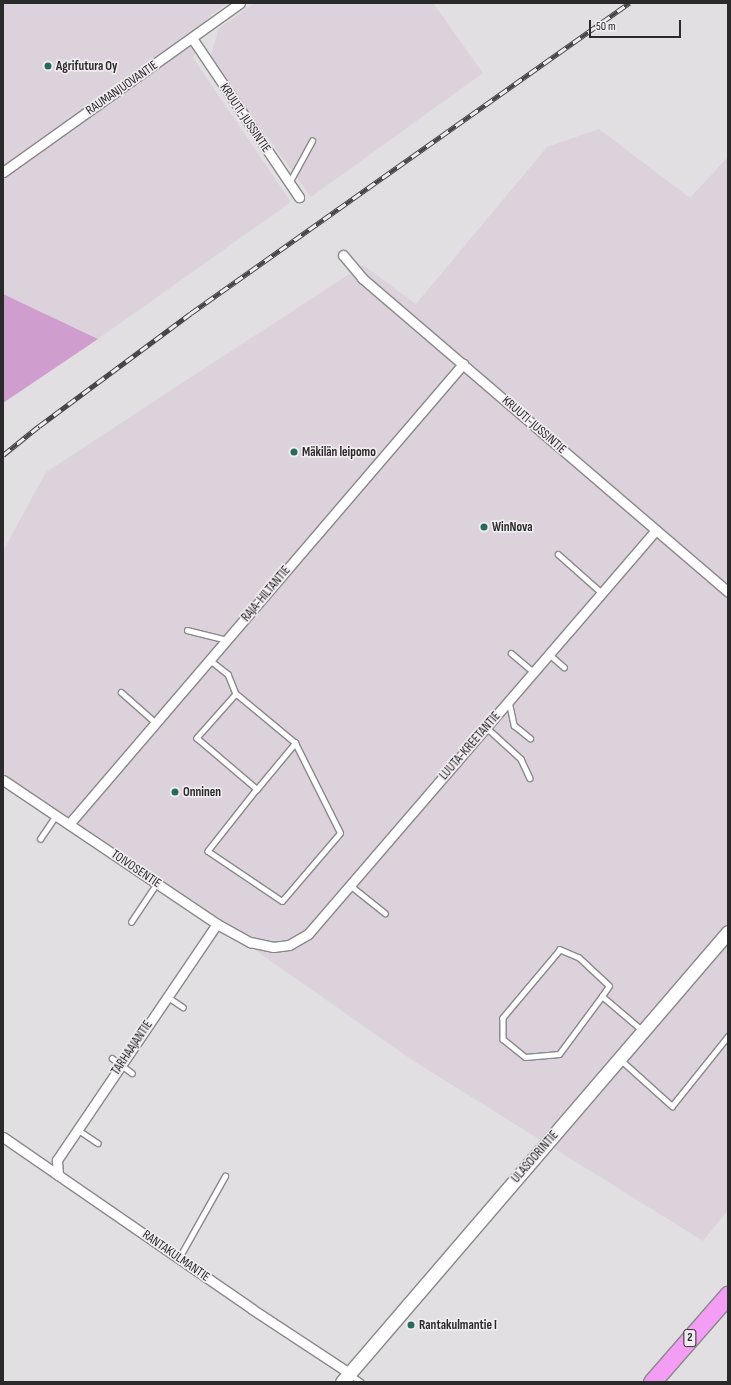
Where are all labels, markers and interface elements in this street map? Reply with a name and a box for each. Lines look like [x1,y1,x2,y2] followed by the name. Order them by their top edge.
[591,12,683,38] scale bar
[596,19,616,34] text: 50 m
[56,58,117,74] place label: Agrifutura Oy
[83,58,161,118] street label: RAUMANJUOVANTIE
[43,61,53,71] marker: Agrifutura Oy
[216,80,274,156] street label: KRUUTI-JUSSINTIE
[499,393,569,457] street label: KRUUTI-JUSSINTIE
[302,444,376,460] place label: Mäkilän leipomo
[289,447,299,457] marker: Mäkilän leipomo
[492,519,533,535] place label: WinNova
[479,522,489,532] marker: WinNova
[238,563,294,625] street label: RAJA-HILTANTIE
[436,709,504,783] street label: LUUTA-KREETANTIE
[183,784,221,800] place label: Onninen
[170,787,180,797] marker: Onninen
[108,847,164,891] street label: TOIVOSENTIE
[108,1018,156,1078] street label: TARHAAJANTIE
[508,1128,562,1186] street label: ULASOORINTIE
[139,1227,213,1285] street label: RANTAKULMANTIE
[419,1317,497,1333] place label: Rantakulmantie I
[406,1320,416,1330] marker: Rantakulmantie I
[683,1328,697,1348] road number: 2

